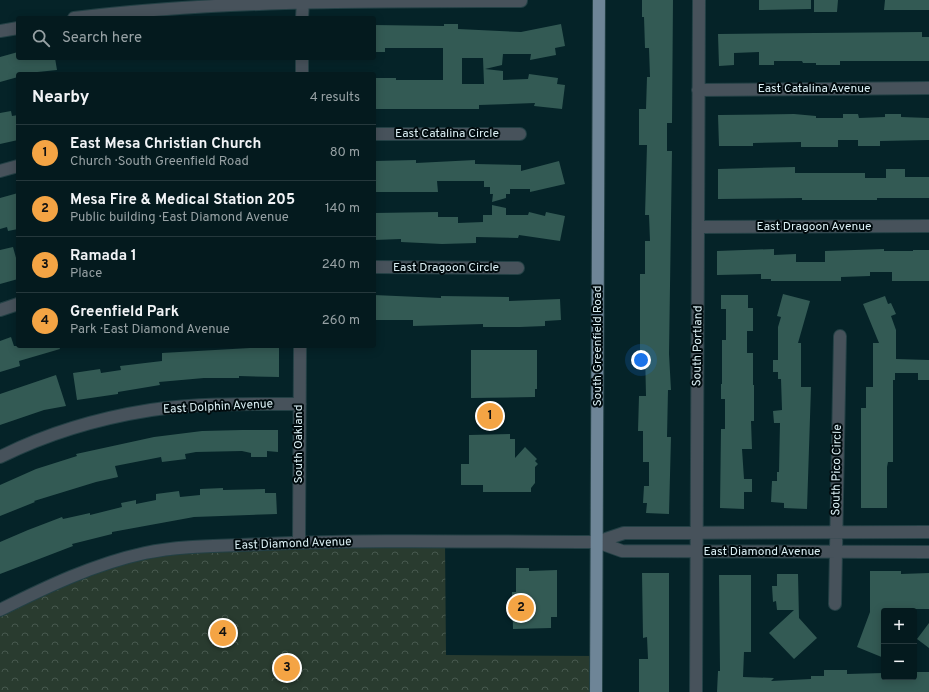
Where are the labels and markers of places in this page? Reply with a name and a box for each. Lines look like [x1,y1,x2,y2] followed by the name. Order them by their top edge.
[477,401,503,431] pin: 1
[508,593,534,623] pin: 2
[210,618,236,648] pin: 4
[274,653,300,683] pin: 3

